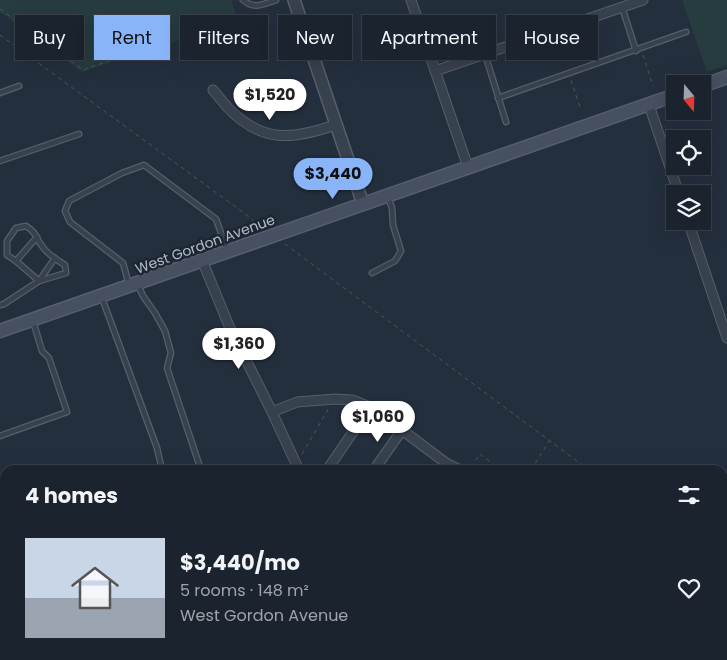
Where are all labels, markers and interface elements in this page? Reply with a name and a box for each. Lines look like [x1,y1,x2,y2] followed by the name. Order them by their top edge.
[15,15,84,60] chip: Buy
[94,15,170,60] chip: Rent
[180,15,268,60] chip: Filters
[278,15,352,60] chip: New
[362,15,496,60] chip: Apartment
[506,15,598,60] chip: House
[666,75,711,120] north arrow
[666,75,711,230] map controls
[229,78,311,121] pin: $1,520
[244,83,296,106] text: $1,520
[666,130,711,175] button: locate
[292,158,374,200] pin: $3,440
[305,162,361,185] text: $3,440
[666,185,711,230] button: layers
[132,209,278,279] street label: West Gordon Avenue
[198,328,280,370] pin: $1,360
[213,332,265,355] text: $1,360
[337,400,419,443] pin: $1,060
[352,405,404,428] text: $1,060
[25,481,118,510] text: 4 homes
[675,481,703,509] icon: filters
[180,548,300,577] text: $3,440/mo
[65,558,125,618] icon: home
[675,574,703,602] icon: heart
[180,579,309,602] text: 5 rooms · 148 m²
[180,604,348,627] text: West Gordon Avenue

